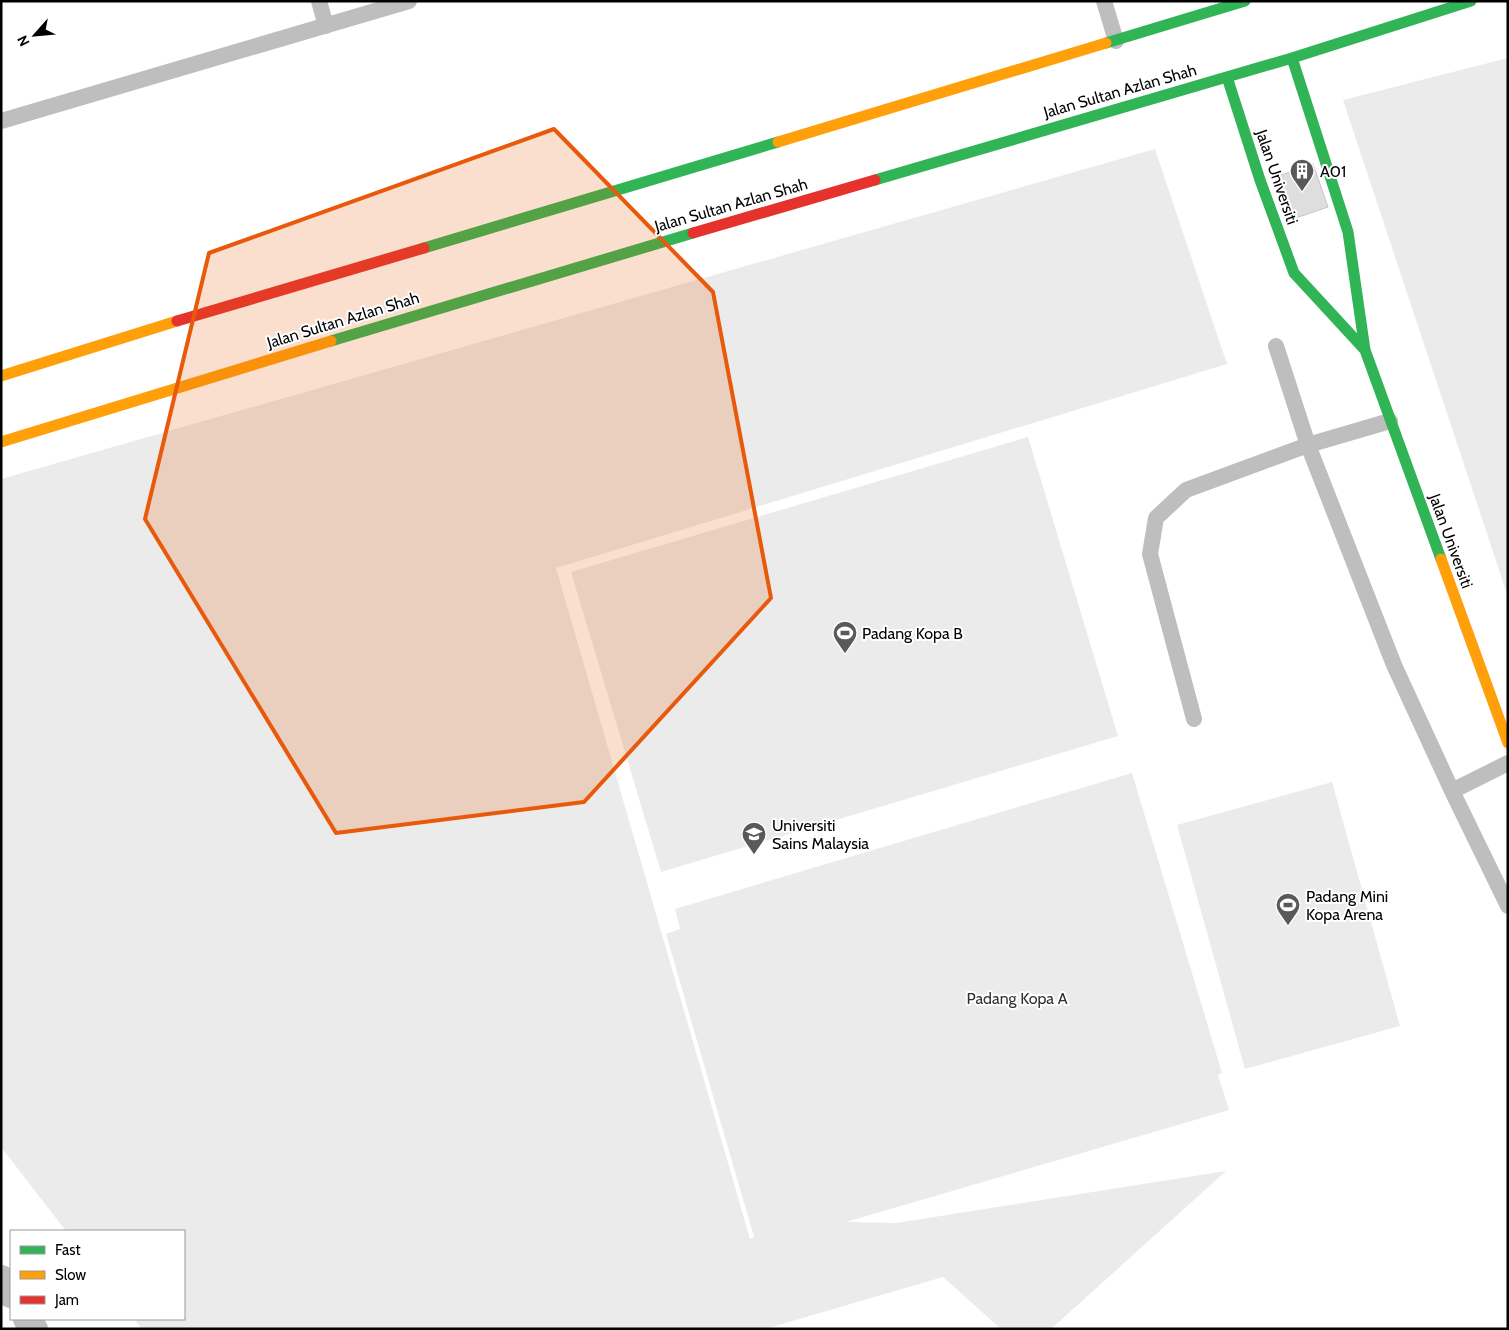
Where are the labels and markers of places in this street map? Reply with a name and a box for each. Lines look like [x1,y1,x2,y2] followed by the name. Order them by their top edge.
[1289,158,1315,192] building icon: A01
[1320,162,1346,181] place label: A01
[832,620,858,654] sports icon: Padang Kopa B
[862,624,963,643] place label: Padang Kopa B
[772,816,869,853] place label: Universiti Sains Malaysia
[741,821,767,855] school or university icon: Universiti Sains Malaysia
[1306,887,1388,924] place label: Padang Mini Kopa Arena
[1275,892,1301,926] sports icon: Padang Mini Kopa Arena

